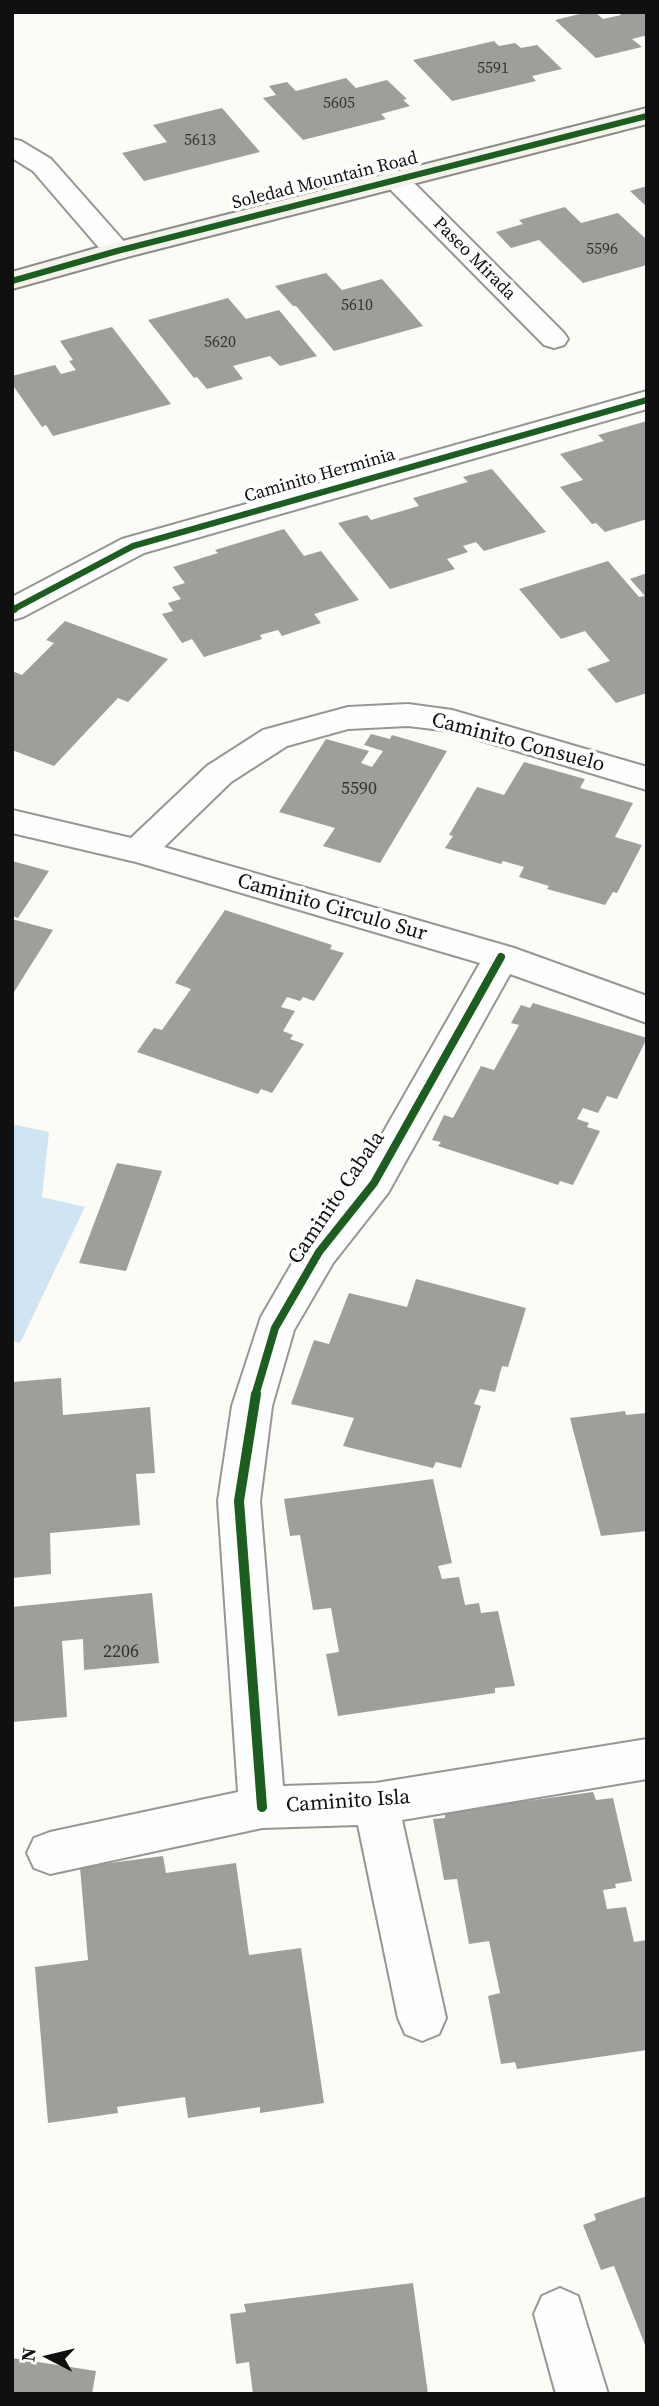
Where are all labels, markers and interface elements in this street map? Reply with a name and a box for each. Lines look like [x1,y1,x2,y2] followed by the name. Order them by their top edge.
[477,59,509,79] house number: 5591
[323,94,355,114] house number: 5605
[184,131,216,151] house number: 5613
[230,148,420,214] street label: Soledad Mountain Road
[428,213,520,305] street label: Paseo Mirada
[586,240,618,260] house number: 5596
[341,296,373,316] house number: 5610
[204,333,236,353] house number: 5620
[242,444,398,508] street label: Caminito Herminia
[429,708,607,778] street label: Caminito Consuelo
[341,778,377,800] house number: 5590
[234,869,430,947] street label: Caminito Circulo Sur
[283,1127,391,1269] street label: Caminito Cabala
[103,1641,139,1663] house number: 2206
[285,1785,411,1819] street label: Caminito Isla
[14,2322,84,2392] north arrow
[14,2346,42,2363] text: N

